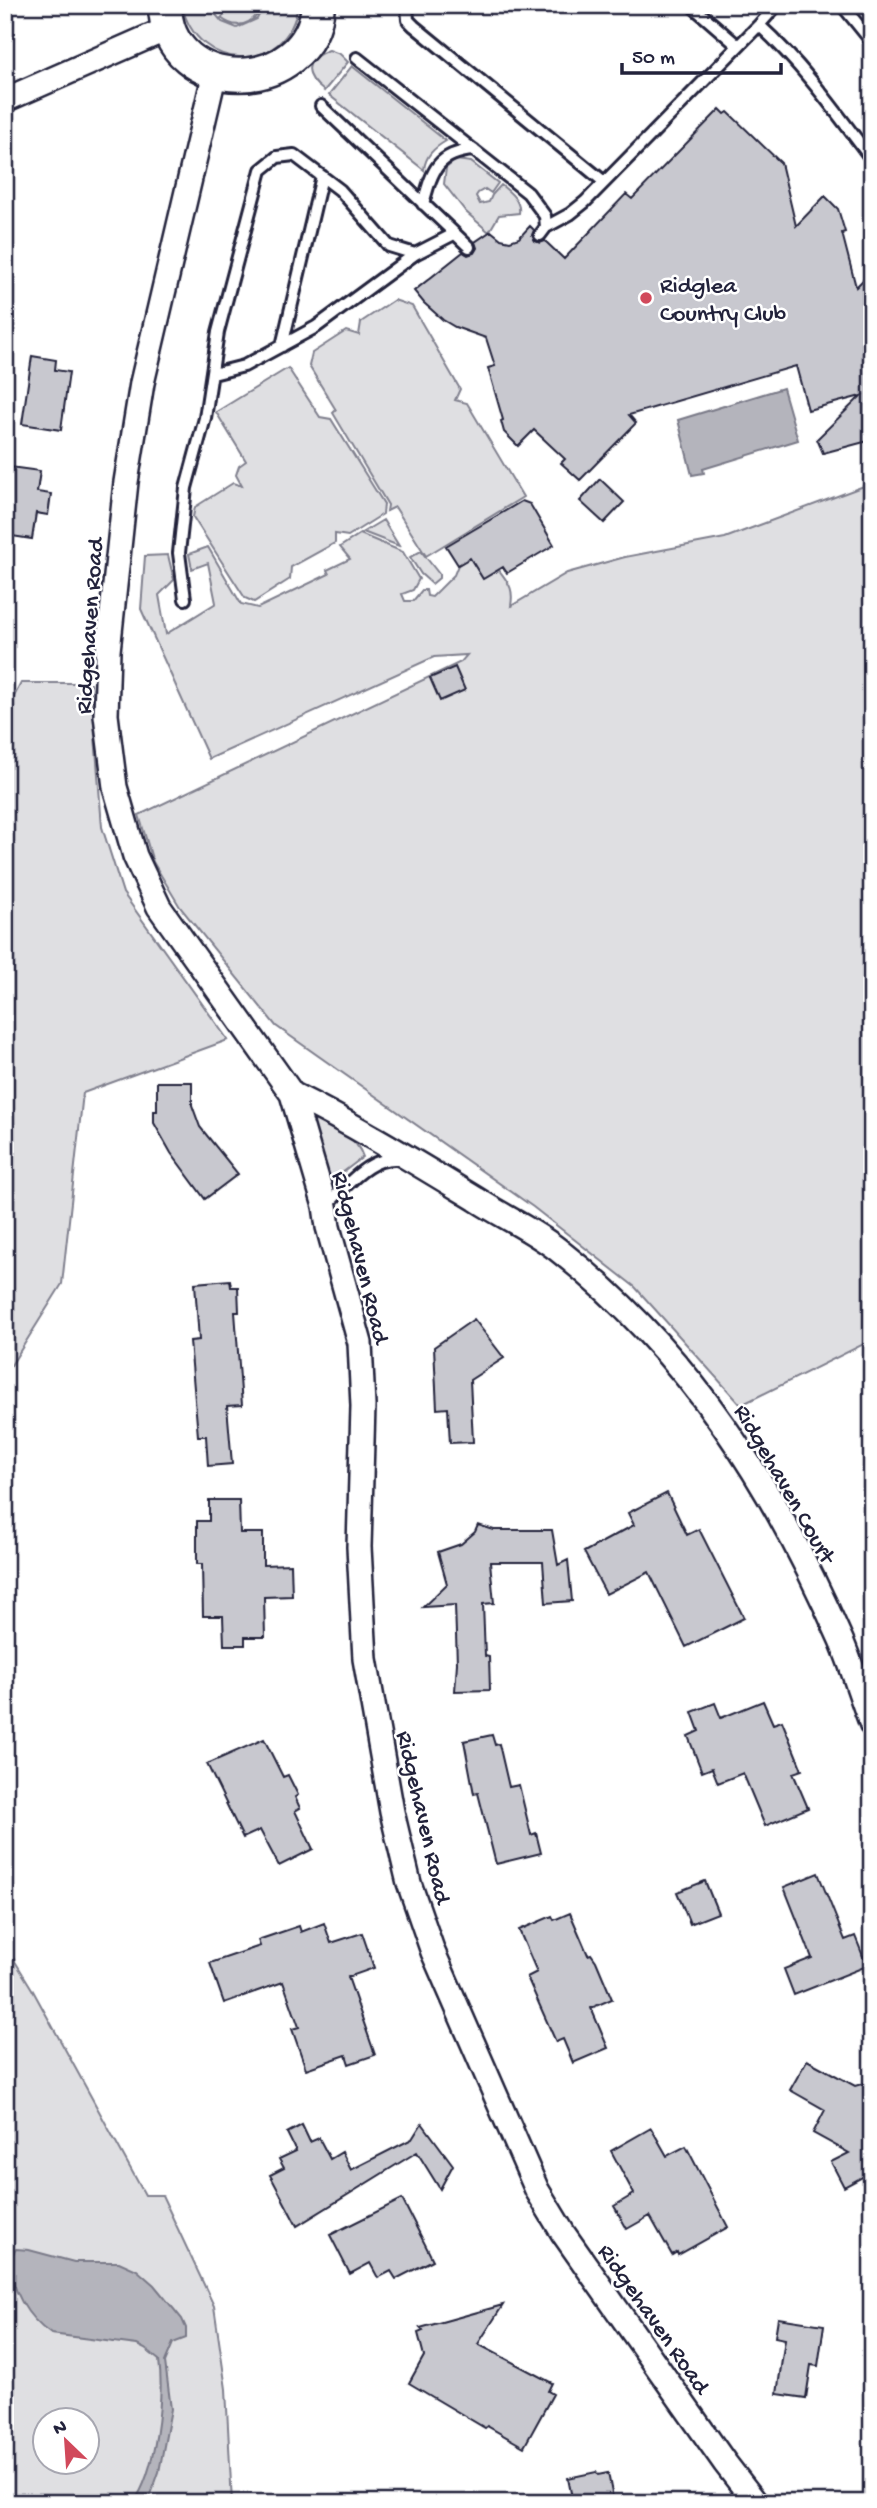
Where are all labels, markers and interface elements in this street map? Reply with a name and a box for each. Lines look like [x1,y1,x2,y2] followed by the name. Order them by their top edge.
[622,32,781,76] scale bar
[632,47,675,72] text: 50 m
[660,273,786,330] place label: Ridglea Country Club
[638,290,654,306] marker: Ridglea Country Club
[71,535,112,715] street label: Ridgehaven Road
[323,1169,394,1349] street label: Ridgehaven Road
[726,1400,841,1571] street label: Ridgehaven Court
[388,1728,456,1909] street label: Ridgehaven Road
[590,2239,716,2402] street label: Ridgehaven Road
[32,2406,102,2476] north arrow
[50,2416,71,2442] text: N

